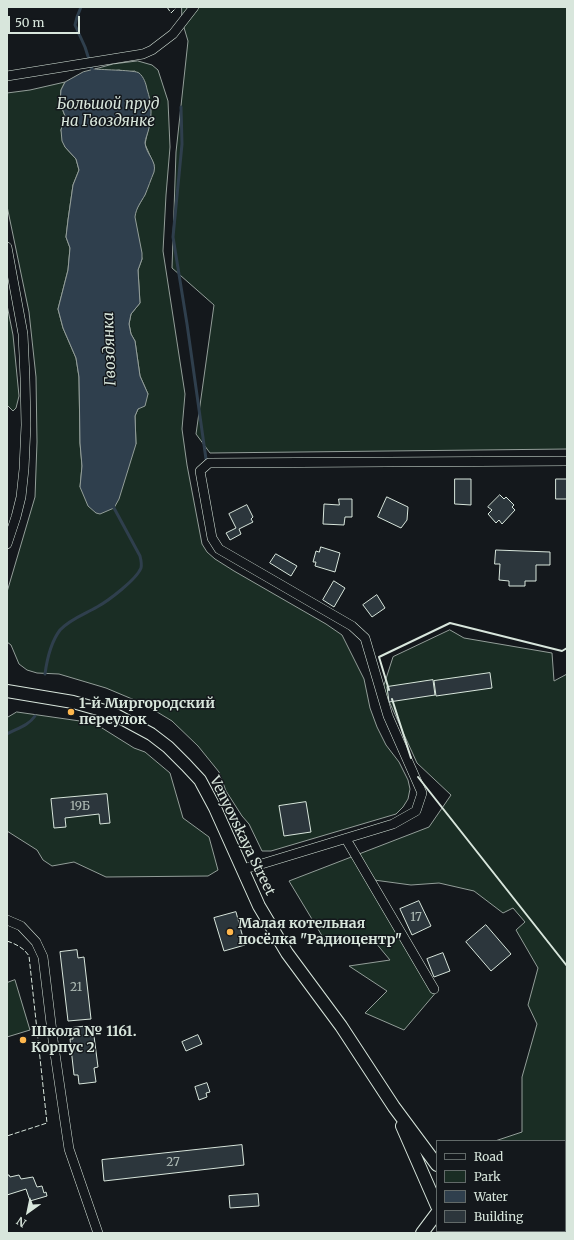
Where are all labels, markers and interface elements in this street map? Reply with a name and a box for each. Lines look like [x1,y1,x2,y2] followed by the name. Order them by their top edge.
[10,8,82,34] scale bar
[15,15,44,30] text: 50 m
[57,96,159,131] water label: Большой пруд на Гвоздянке
[100,312,120,386] water label: Гвоздянка
[79,696,215,728] place label: 1-й Миргородский переулок
[66,707,76,717] marker: 1-й Миргородский переулок
[206,774,278,898] street label: Venyovskaya Street
[70,800,90,814] house number: 19Б
[410,911,422,925] house number: 17
[238,916,402,948] place label: Малая котельная посёлка "Радиоцентр"
[225,927,235,937] marker: Малая котельная посёлка "Радиоцентр"
[70,981,82,995] house number: 21
[31,1024,137,1056] place label: Школа № 1161. Корпус 2
[18,1035,28,1045] marker: Школа № 1161. Корпус 2
[436,1140,566,1232] legend
[474,1149,503,1164] text: Road
[166,1156,180,1170] house number: 27
[474,1169,501,1184] text: Park
[474,1189,508,1204] text: Water
[8,1192,48,1232] north arrow
[474,1209,523,1224] text: Building
[14,1214,29,1230] text: N

